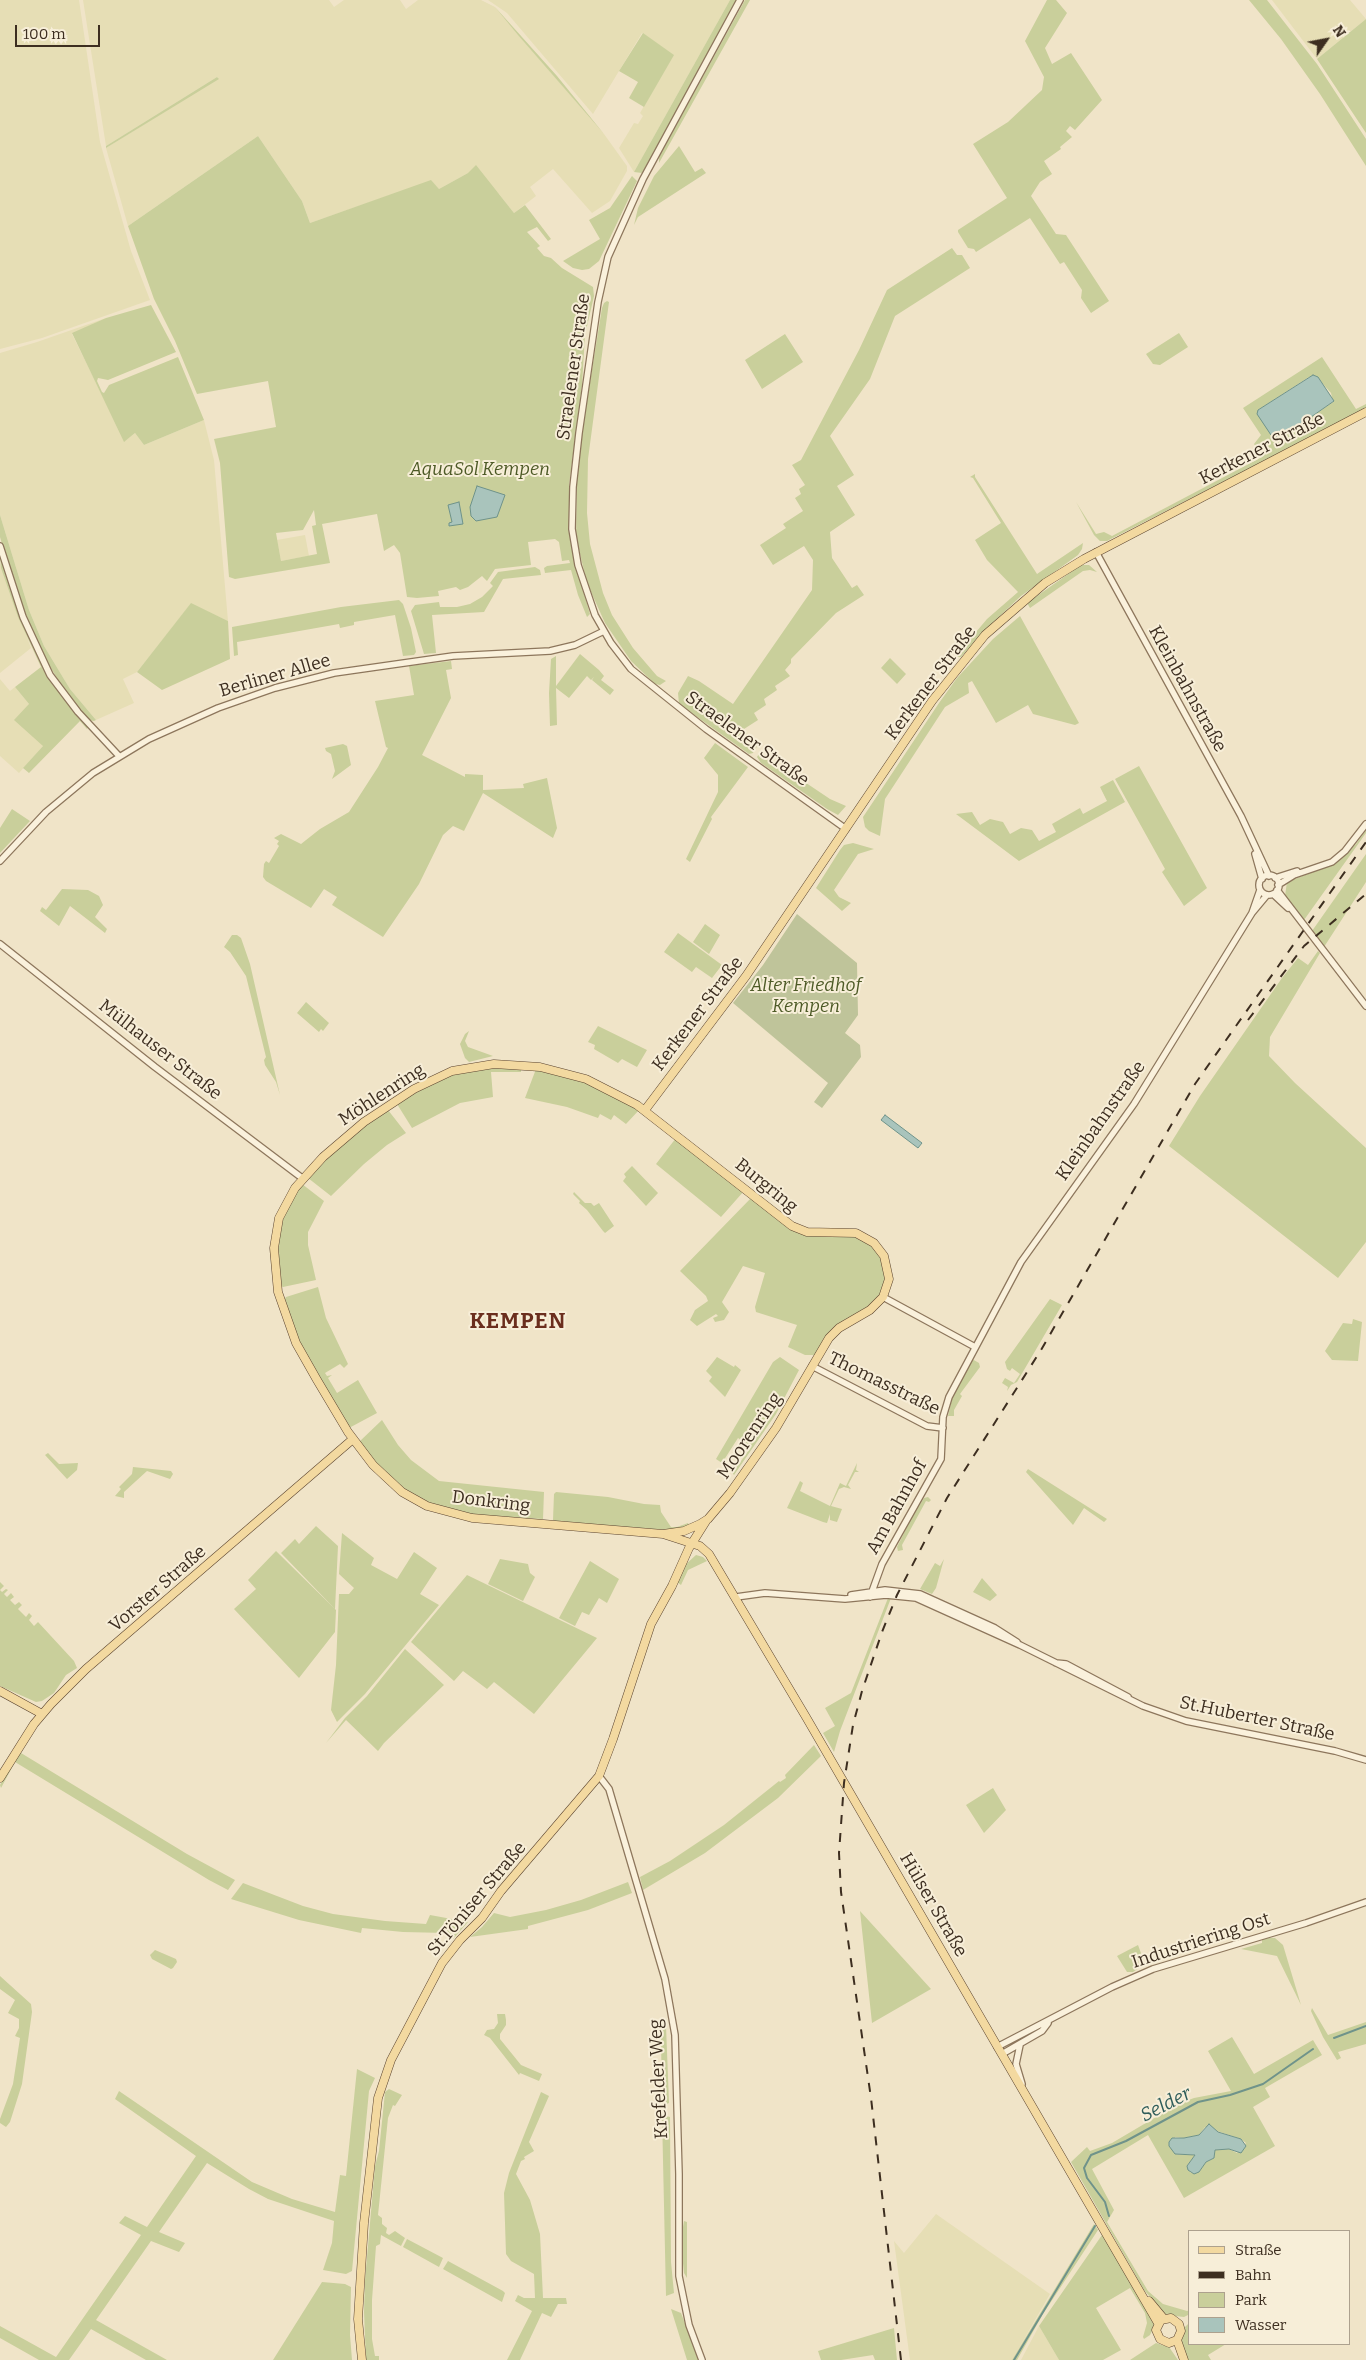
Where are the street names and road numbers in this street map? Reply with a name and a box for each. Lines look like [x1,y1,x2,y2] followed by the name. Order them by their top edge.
[553,292,595,442] street label: Straelener Straße
[1196,408,1328,490] street label: Kerkener Straße
[881,622,981,744] street label: Kerkener Straße
[1143,622,1231,756] street label: Kleinbahnstraße
[217,650,333,702] street label: Berliner Allee
[681,687,813,791] street label: Straelener Straße
[648,953,748,1075] street label: Kerkener Straße
[94,995,226,1105] street label: Mülhauser Straße
[1052,1057,1150,1185] street label: Kleinbahnstraße
[335,1059,429,1131] street label: Möhlenring
[730,1154,802,1218] street label: Burgring
[825,1348,943,1420] street label: Thomasstraße
[713,1389,787,1483] street label: Moorenring
[862,1456,932,1558] street label: Am Bahnhof
[450,1486,532,1518] street label: Donkring
[105,1541,211,1637] street label: Vorster Straße
[1178,1692,1336,1746] street label: St.Huberter Straße
[423,1838,531,1960] street label: St.Töniser Straße
[895,1849,971,1961] street label: Hülser Straße
[1129,1908,1273,1974] street label: Industriering Ost
[645,2018,673,2140] street label: Krefelder Weg

